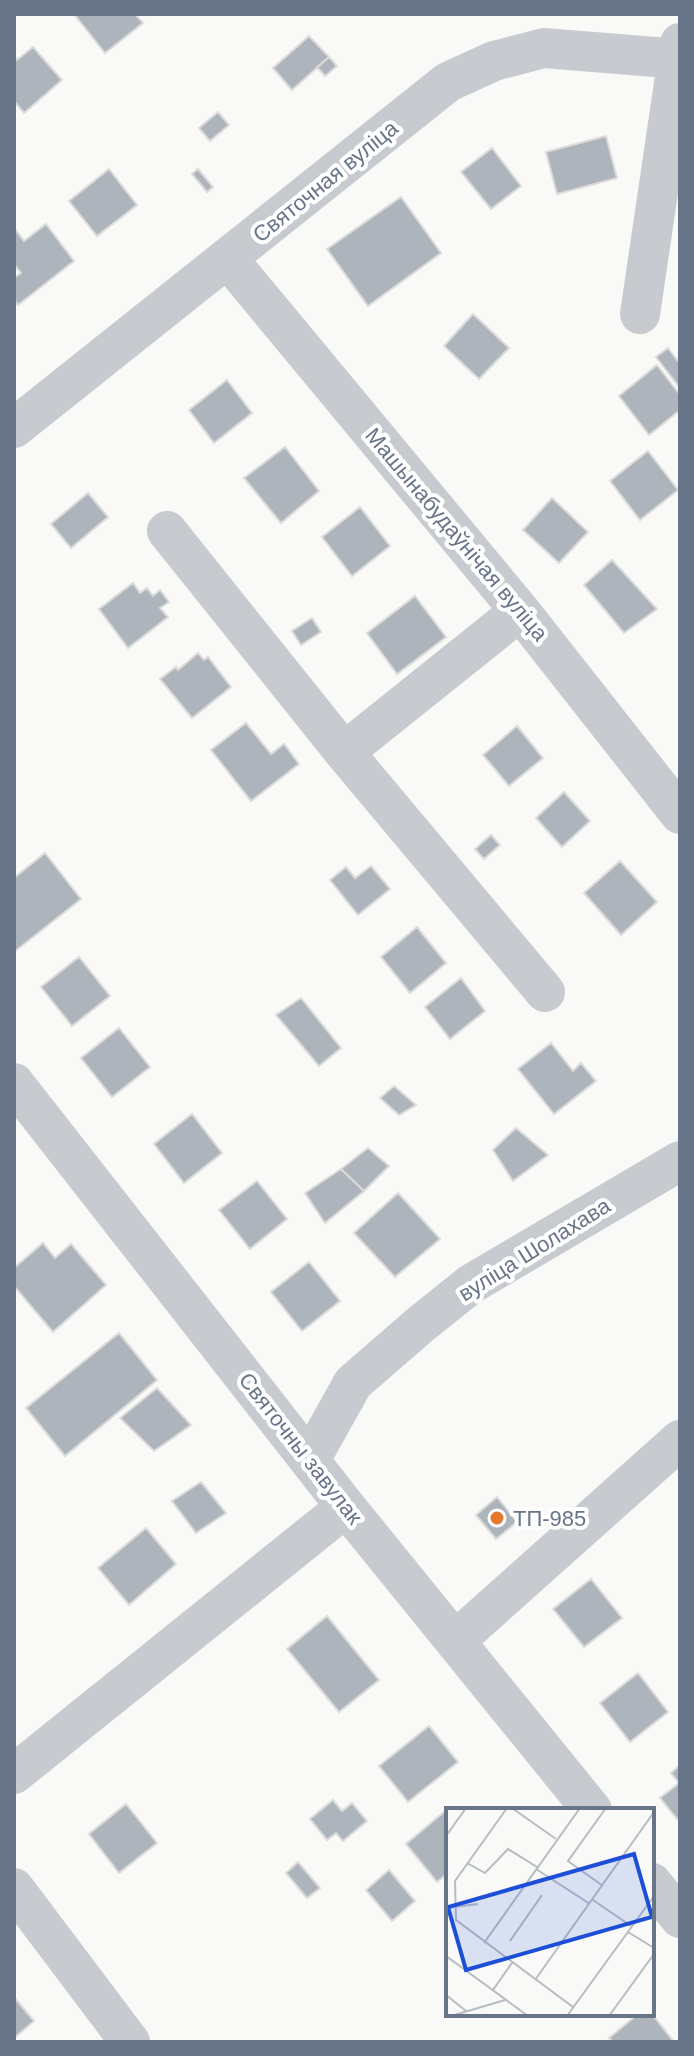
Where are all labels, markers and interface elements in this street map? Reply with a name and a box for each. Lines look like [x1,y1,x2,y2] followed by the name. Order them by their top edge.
[248,115,403,247] street label: Святочная вуліца
[360,423,554,646] street label: Машынабудаўнічая вуліца
[454,1192,615,1306] street label: вуліца Шолахава
[234,1368,368,1529] street label: Святочны завулак
[513,1506,586,1531] place label: ТП-985
[488,1509,506,1527] marker: ТП-985
[446,1808,654,2016] inset map

